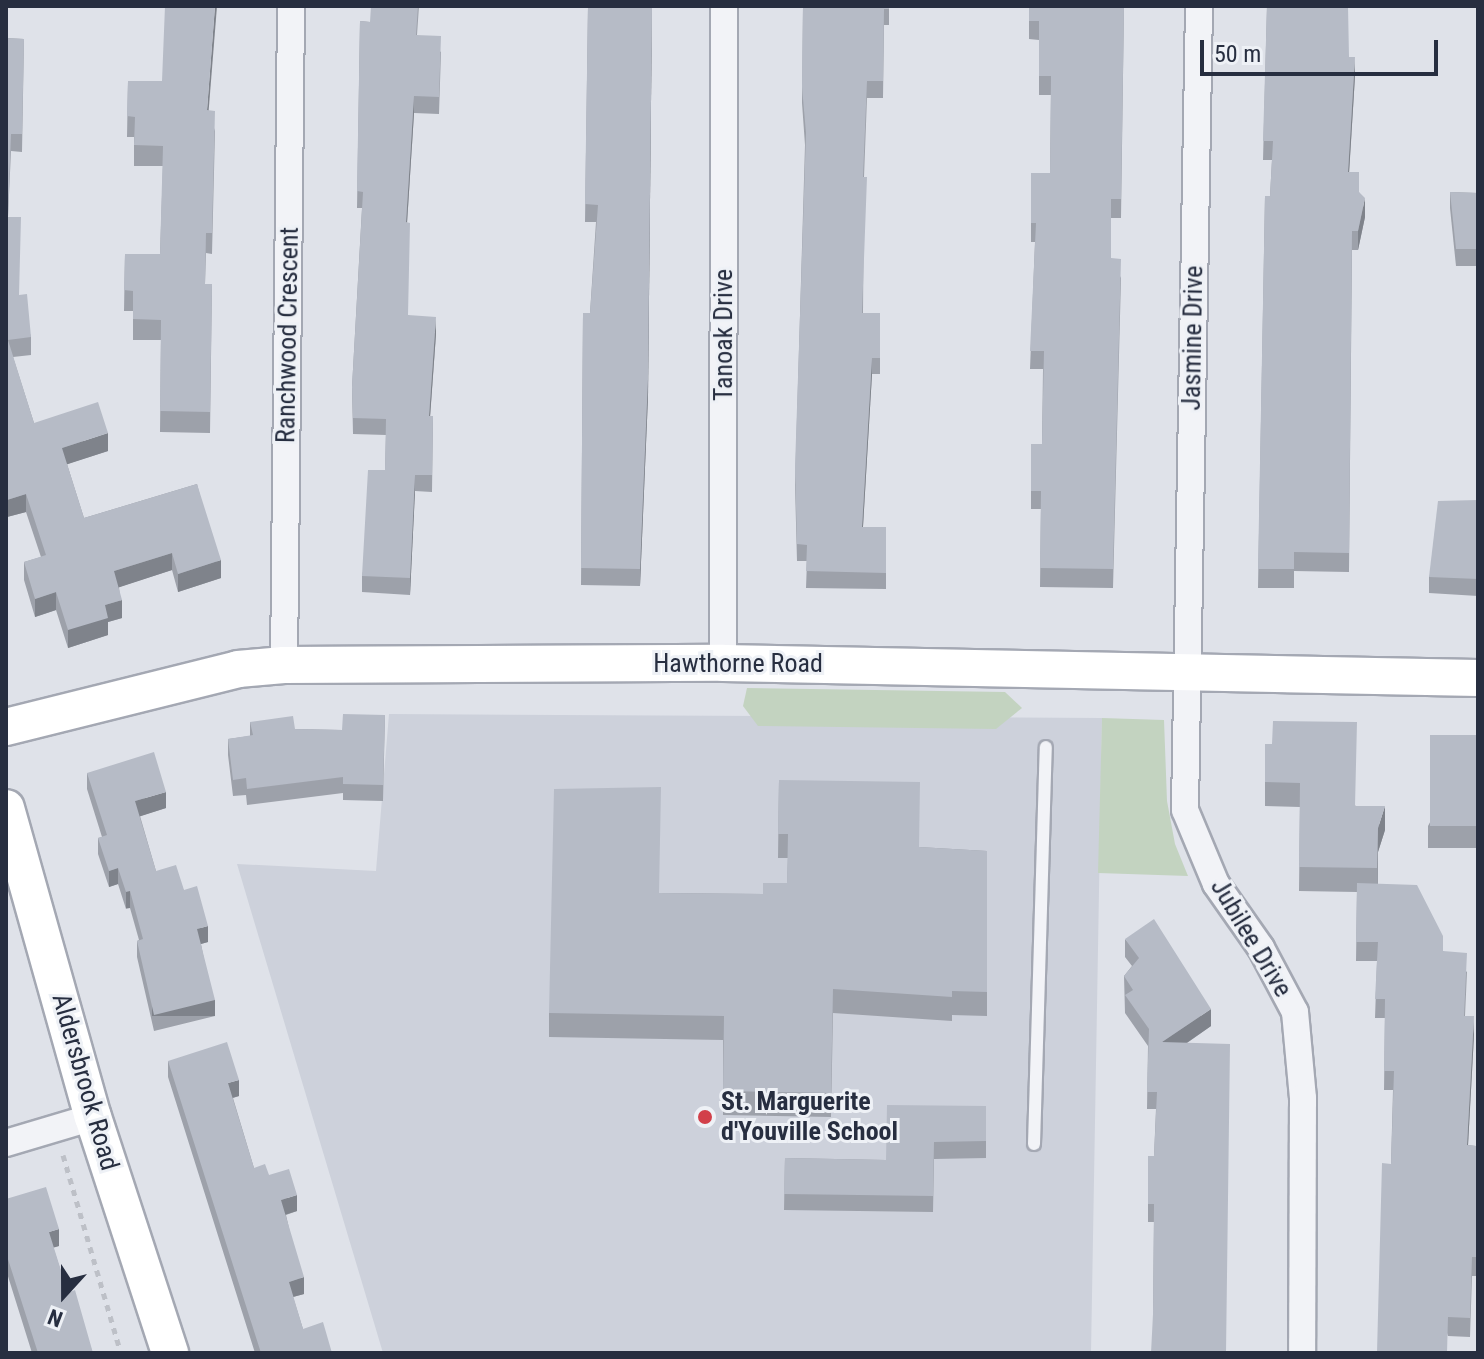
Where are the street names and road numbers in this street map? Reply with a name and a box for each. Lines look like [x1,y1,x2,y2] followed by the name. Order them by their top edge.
[271,227,305,443] street label: Ranchwood Crescent
[1176,265,1210,411] street label: Jasmine Drive
[708,269,740,401] street label: Tanoak Drive
[653,648,823,680] street label: Hawthorne Road
[1204,873,1298,1003] street label: Jubilee Drive
[45,990,125,1174] street label: Aldersbrook Road

